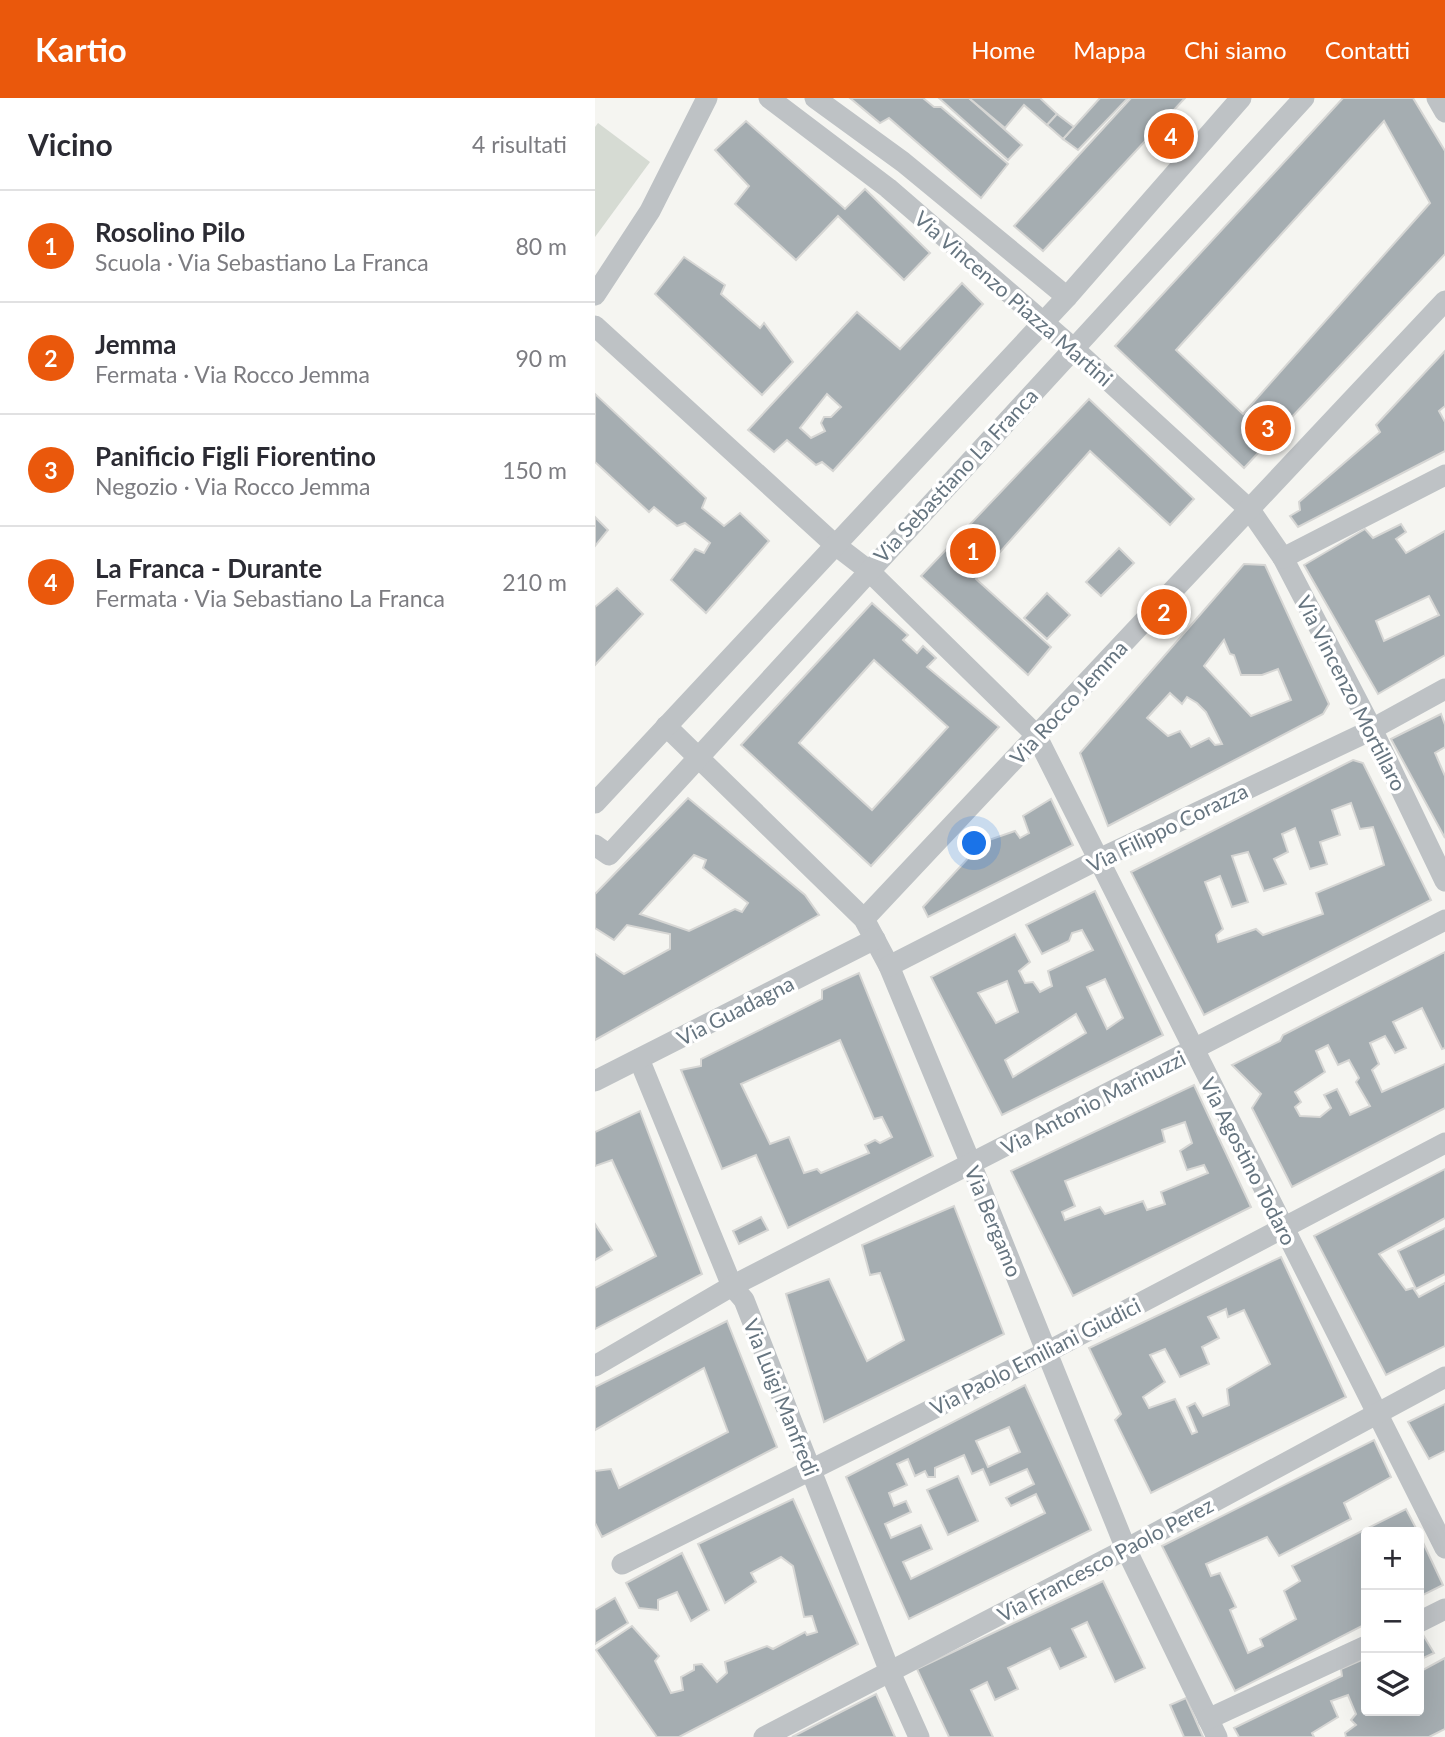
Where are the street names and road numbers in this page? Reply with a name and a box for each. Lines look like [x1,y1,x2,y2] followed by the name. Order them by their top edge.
[910,205,1118,391] street label: Via Vincenzo Piazza Martini
[868,383,1042,567] street label: Via Sebastiano La Franca
[1292,591,1412,795] street label: Via Vincenzo Mortillaro
[1004,635,1132,769] street label: Via Rocco Jemma
[1083,777,1251,877] street label: Via Filippo Corazza
[672,970,798,1050] street label: Via Guadagna
[997,1045,1189,1159] street label: Via Antonio Marinuzzi
[1196,1073,1302,1249] street label: Via Agostino Todaro
[960,1162,1028,1280] street label: Via Bergamo
[926,1292,1144,1420] street label: Via Paolo Emiliani Giudici
[739,1315,825,1479] street label: Via Luigi Manfredi
[993,1491,1217,1627] street label: Via Francesco Paolo Perez

